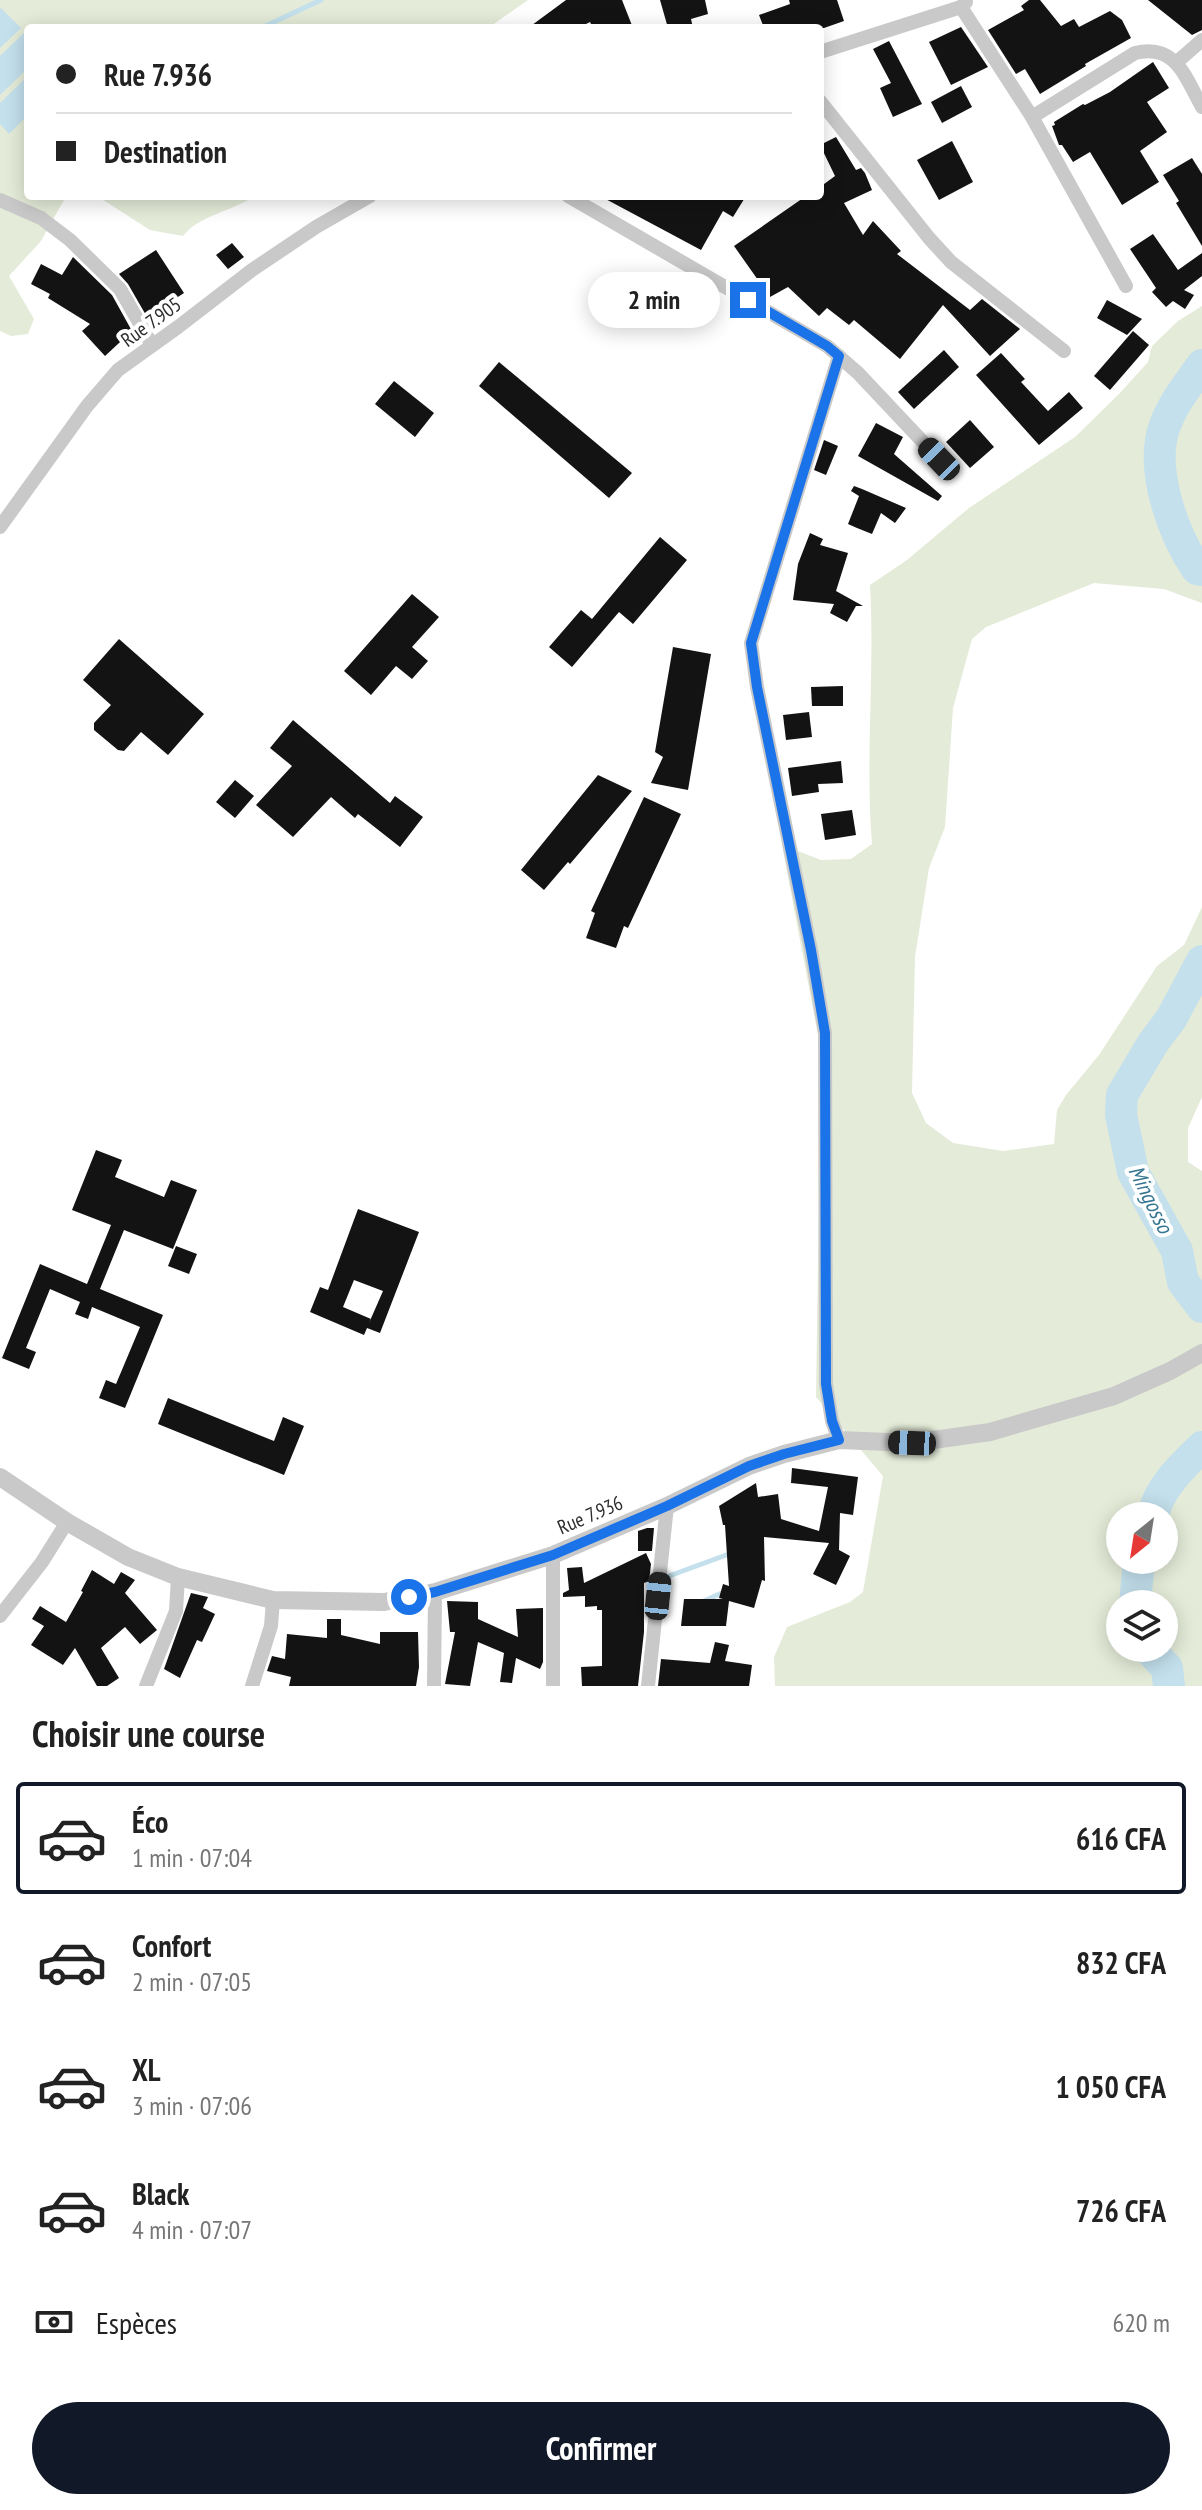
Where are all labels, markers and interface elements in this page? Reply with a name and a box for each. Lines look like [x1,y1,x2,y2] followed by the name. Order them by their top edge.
[104,55,212,94] text: Rue 7.936
[104,132,227,171] text: Destination
[588,272,720,328] callout: 2 min
[730,282,766,318] route end
[628,283,680,316] text: 2 min
[116,291,186,353] street label: Rue 7.905
[914,433,964,485] car
[1123,1161,1180,1239] water label: Mingosso
[888,1430,936,1456] car
[553,1490,627,1540] street label: Rue 7.936
[1106,1502,1178,1574] north arrow
[1106,1502,1178,1662] map controls
[644,1571,672,1621] car
[391,1579,427,1615] route start
[1106,1590,1178,1662] button: layers
[32,1710,265,1757] text: Choisir une course
[36,1802,108,1874] icon: car
[132,1802,168,1841] text: Éco
[1076,1819,1166,1858] text: 616 CFA
[132,1841,252,1874] text: 1 min · 07:04
[36,1926,108,1998] icon: car
[132,1926,211,1965] text: Confort
[1076,1943,1166,1982] text: 832 CFA
[132,1965,252,1998] text: 2 min · 07:05
[36,2050,108,2122] icon: car
[132,2050,161,2089] text: XL
[1055,2067,1166,2106] text: 1 050 CFA
[132,2089,252,2122] text: 3 min · 07:06
[36,2174,108,2246] icon: car
[132,2174,189,2213] text: Black
[1076,2191,1166,2230] text: 726 CFA
[132,2213,252,2246] text: 4 min · 07:07
[32,2300,76,2344] icon: cash
[96,2303,177,2342] text: Espèces
[1112,2306,1170,2339] text: 620 m
[32,2402,1170,2494] button: Confirmer

